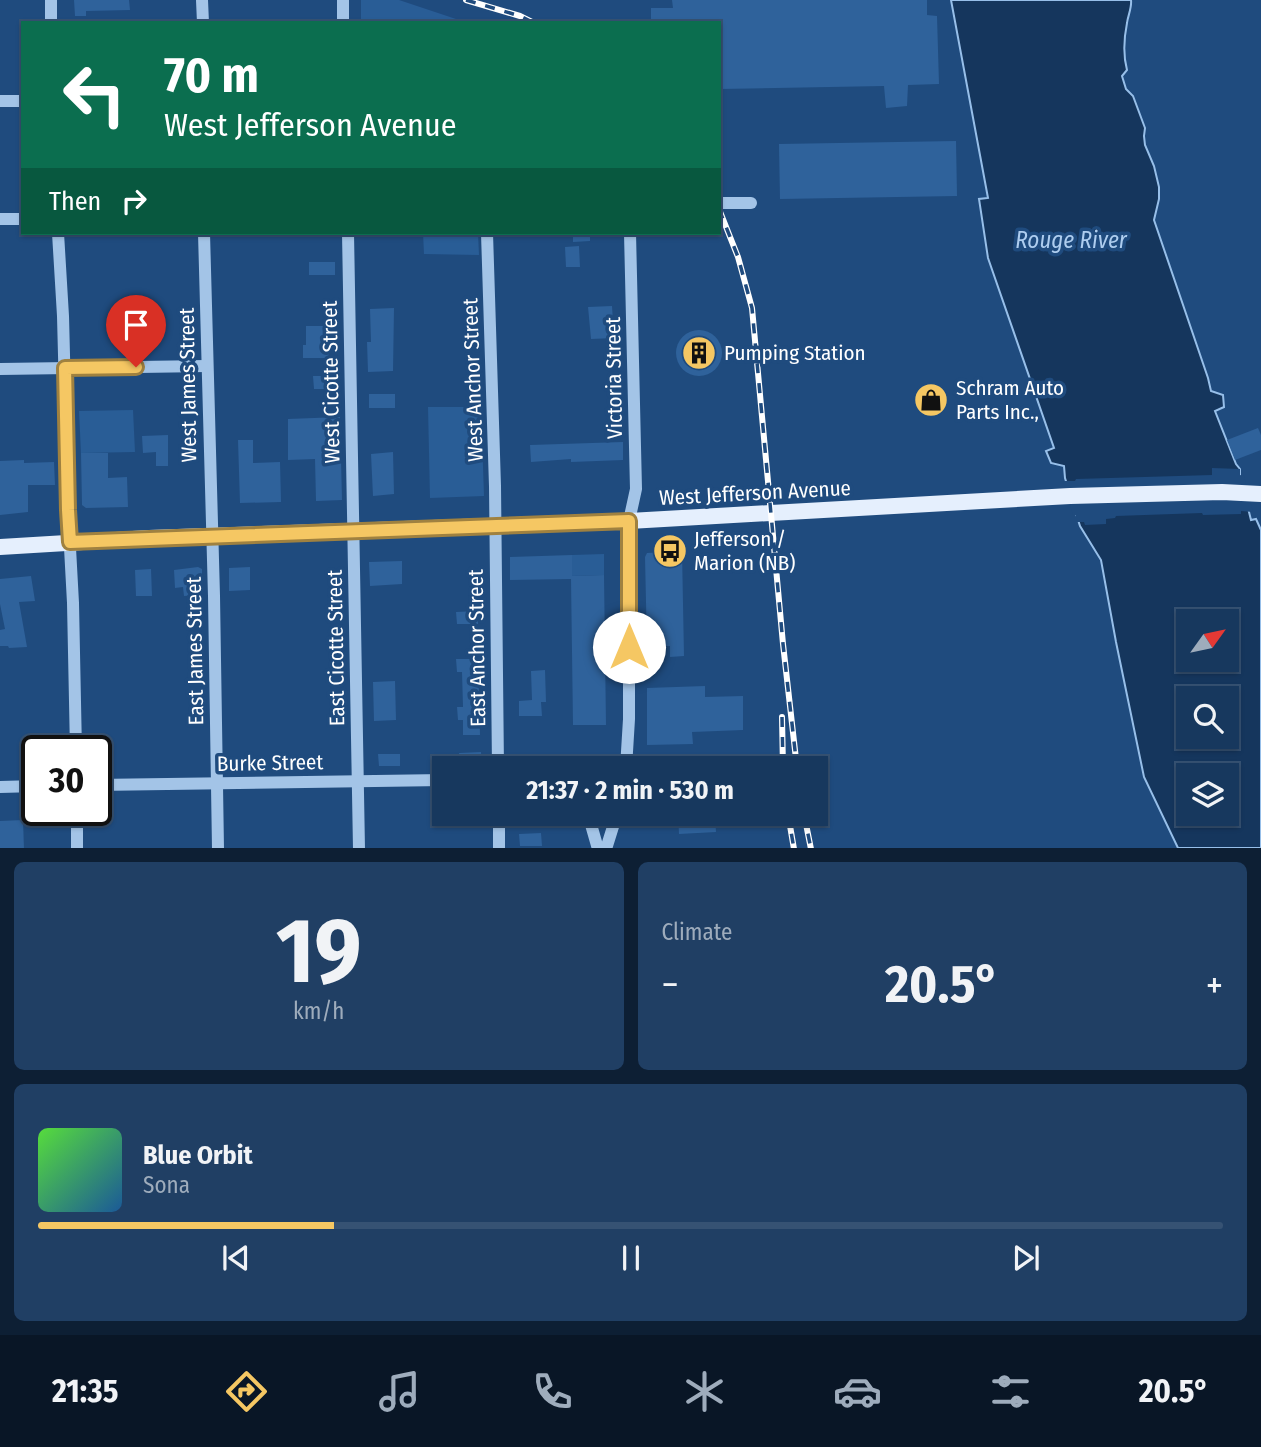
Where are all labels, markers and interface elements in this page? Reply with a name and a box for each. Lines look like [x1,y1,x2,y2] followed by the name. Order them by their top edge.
[164,46,259,105] text: 70 m
[49,49,140,140] icon: left
[164,106,456,144] text: West Jefferson Avenue
[115,182,153,220] icon: right
[49,186,101,217] text: Then
[1015,226,1128,254] water label: Rouge River
[106,295,166,367] pin
[457,298,489,462] street label: West Anchor Street
[317,300,345,464] street label: West Cicotte Street
[117,306,155,344] icon: arrive
[174,307,202,463] street label: West James Street
[600,317,628,439] street label: Victoria Street
[680,334,718,372] building icon: Pumping Station
[724,340,866,366] place label: Pumping Station
[956,375,1064,425] place label: Schram Auto Parts Inc.,
[912,381,950,419] shop icon: Schram Auto Parts Inc.,
[658,475,852,511] street label: West Jefferson Avenue
[694,526,796,576] place label: Jefferson / Marion (NB)
[651,532,689,570] bus stop icon: Jefferson / Marion (NB)
[322,569,350,726] street label: East Cicotte Street
[463,569,491,727] street label: East Anchor Street
[181,576,209,726] street label: East James Street
[1176,609,1239,672] north arrow
[1176,609,1239,826] map controls
[592,610,666,684] position arrow
[1176,686,1239,749] button: search
[21,735,112,826] speed limit sign: 30
[217,749,324,777] street label: Burke Street
[1176,763,1239,826] button: layers
[526,775,734,806] text: 21:37 · 2 min · 530 m
[276,897,362,1006] text: 19
[662,918,732,946] text: Climate
[885,953,999,1016] text: 20.5°
[662,962,679,1008] text: −
[1206,962,1223,1008] text: +
[293,997,344,1025] text: km/h
[143,1140,253,1171] text: Blue Orbit
[143,1171,190,1199] text: Sona
[217,1239,255,1277] icon: previous
[612,1239,650,1277] icon: pause
[1007,1239,1045,1277] icon: next
[222,1367,271,1416] icon: directions
[375,1367,424,1416] icon: music
[528,1367,577,1416] icon: phone
[680,1367,729,1416] icon: climate
[833,1367,882,1416] icon: car
[986,1367,1035,1416] icon: filters
[52,1372,118,1410] text: 21:35
[1139,1372,1209,1410] text: 20.5°

